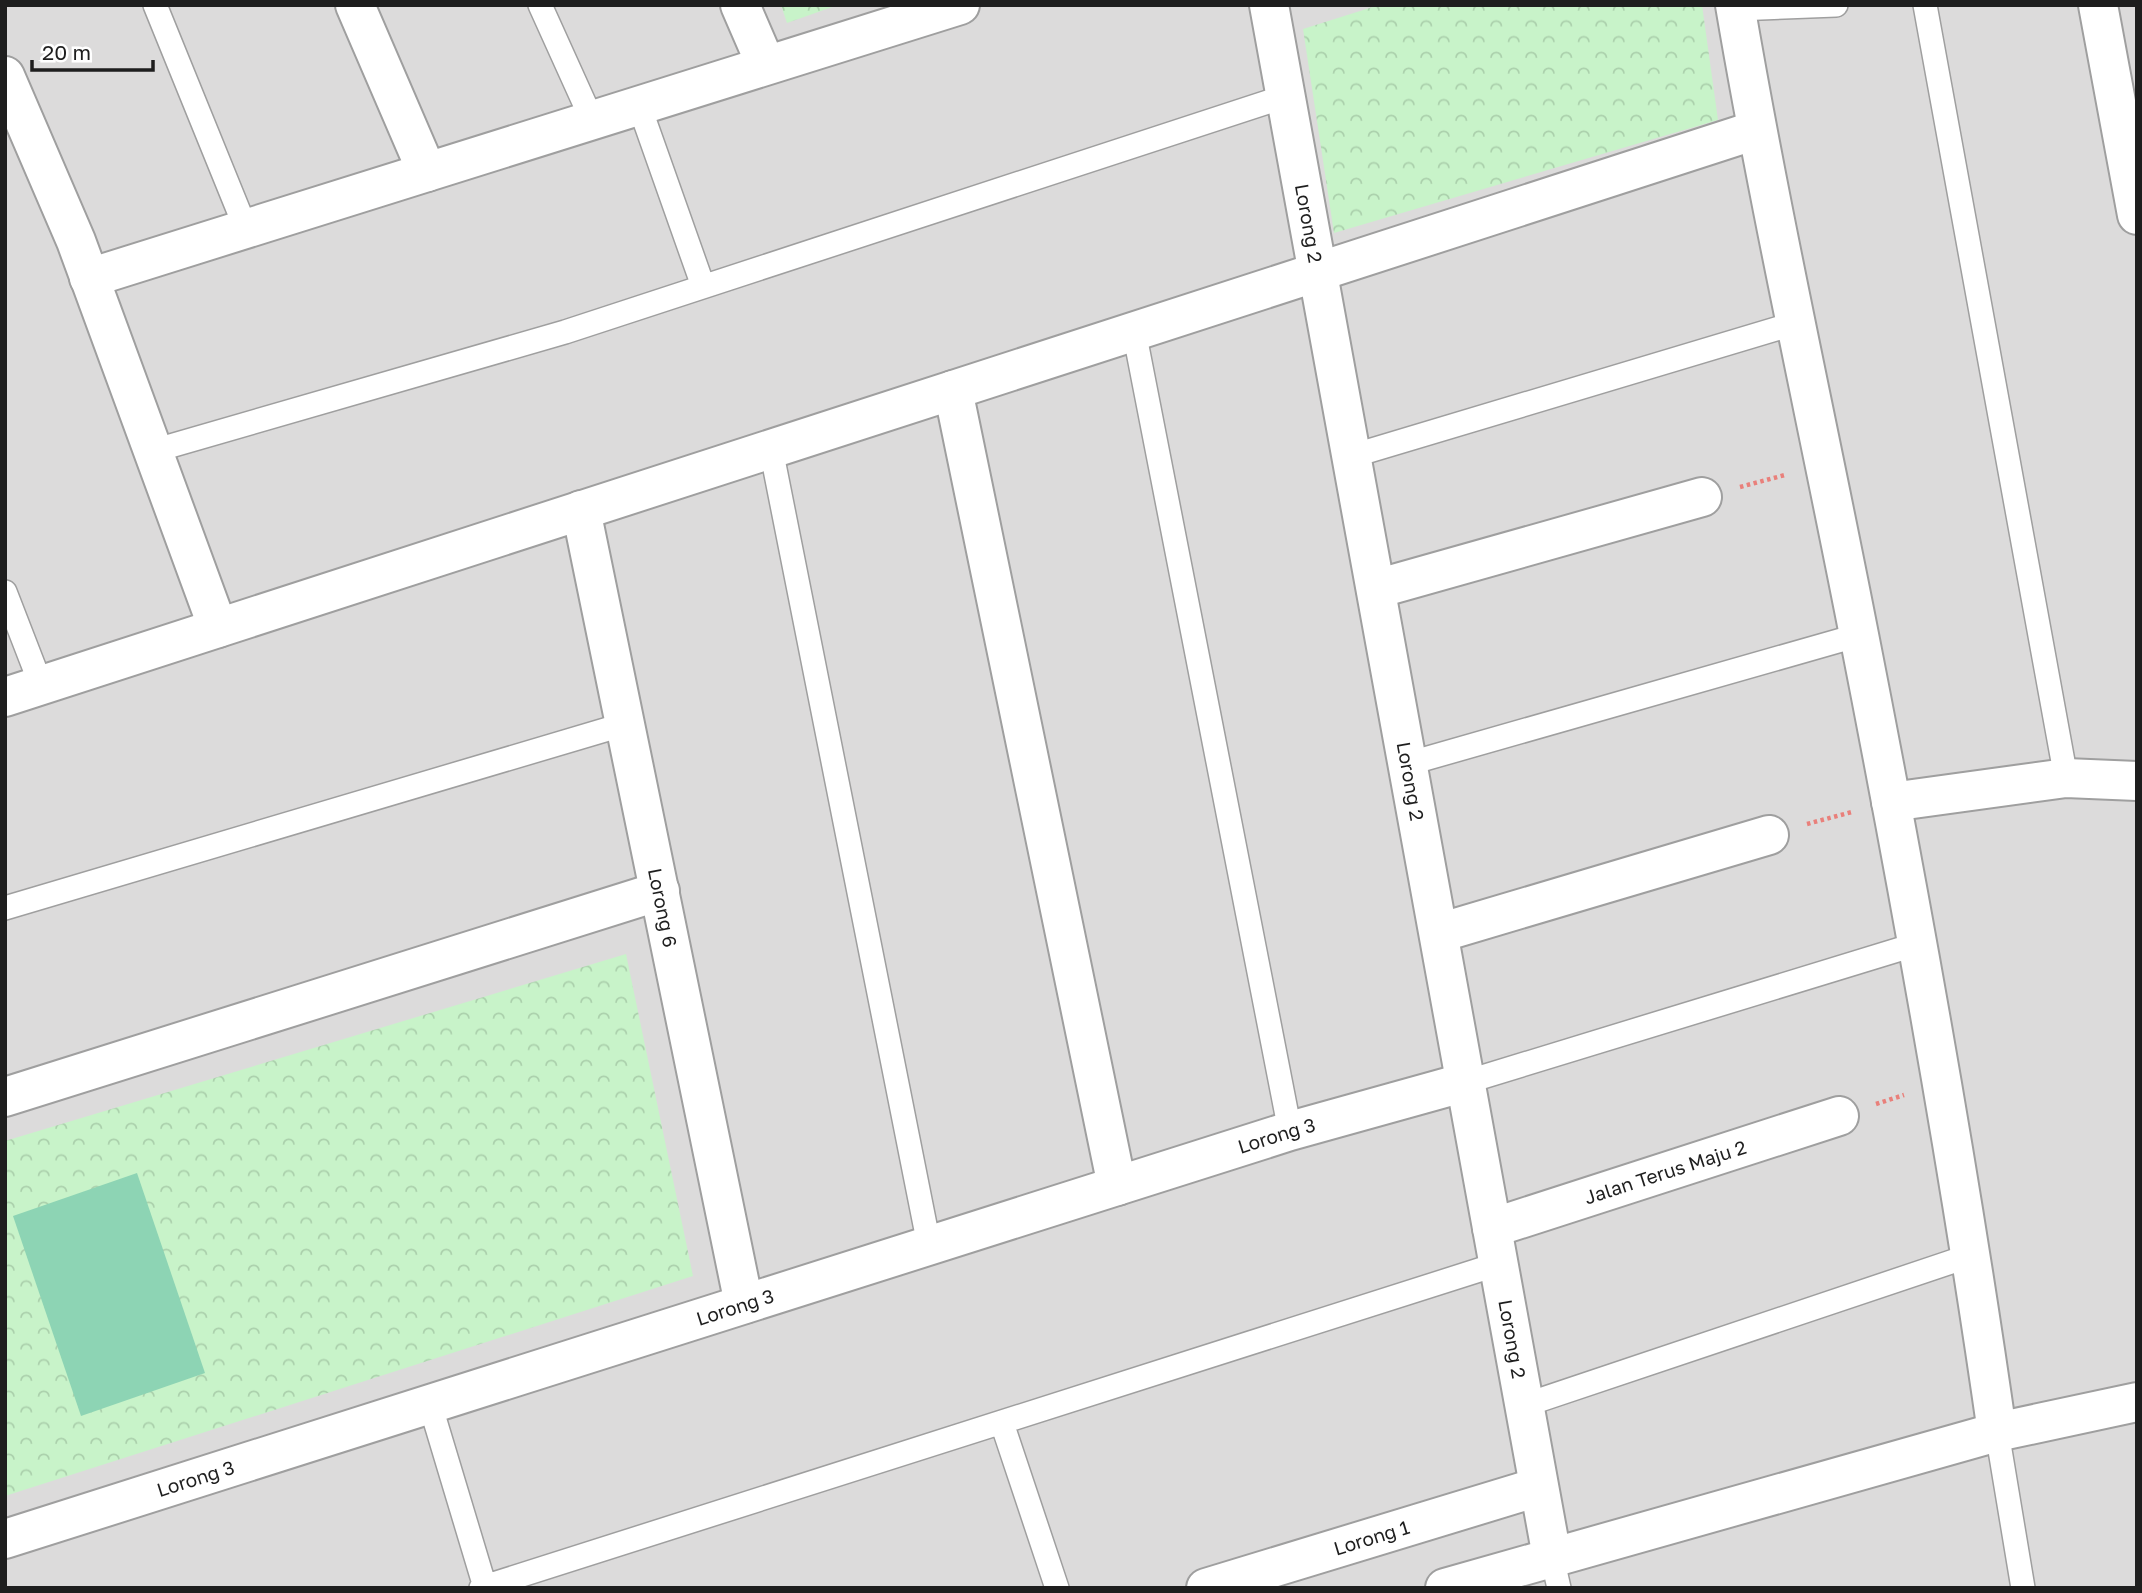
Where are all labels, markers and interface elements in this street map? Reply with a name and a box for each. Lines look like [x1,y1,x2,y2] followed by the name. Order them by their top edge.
[32,28,152,72] scale bar
[42,39,91,65] text: 20 m
[1291,182,1328,265] street label: Lorong 2
[1393,740,1430,822] street label: Lorong 2
[644,866,682,949] street label: Lorong 6
[1235,1113,1318,1158] street label: Lorong 3
[1581,1135,1749,1209] street label: Jalan Terus Maju 2
[693,1284,777,1330] street label: Lorong 3
[1494,1298,1531,1380] street label: Lorong 2
[154,1455,237,1501] street label: Lorong 3
[1331,1515,1412,1560] street label: Lorong 1

